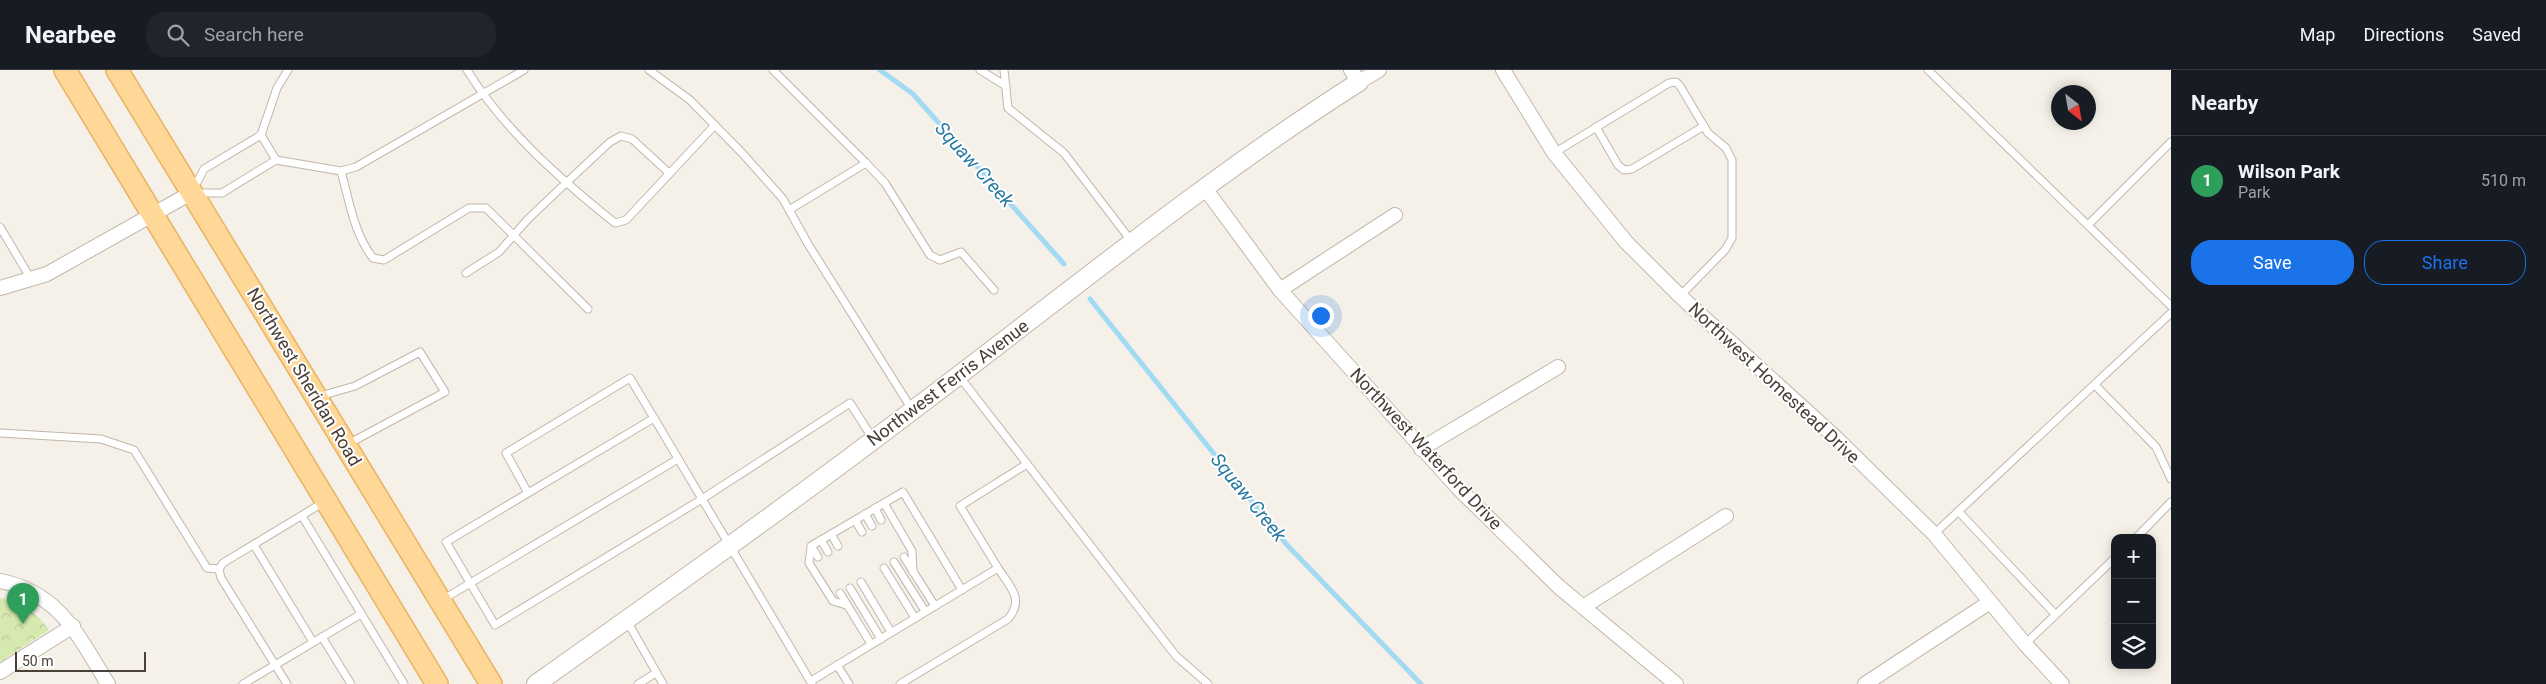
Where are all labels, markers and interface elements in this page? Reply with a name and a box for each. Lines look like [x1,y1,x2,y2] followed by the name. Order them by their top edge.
[146,12,496,57] search box
[25,21,116,49] text: Nearbee
[164,21,192,49] icon: search
[204,23,304,46] text: Search here
[2300,24,2335,45] text: Map
[2363,24,2444,45] text: Directions
[2472,24,2521,45] text: Saved
[2051,85,2096,130] north arrow
[2191,91,2258,115] text: Nearby
[930,117,1019,212] water label: Squaw Creek
[2238,160,2340,183] text: Wilson Park
[2202,171,2212,190] text: 1
[2481,171,2526,190] text: 510 m
[2238,183,2270,202] text: Park
[2191,240,2354,285] button: Save
[2364,240,2526,285] button: Share
[243,284,366,470] street label: Northwest Sheridan Road
[1684,298,1864,467] street label: Northwest Homestead Drive
[1308,303,1334,329] your location
[863,315,1033,450] street label: Northwest Ferris Avenue
[1346,364,1507,534] street label: Northwest Waterford Drive
[1206,448,1292,547] water label: Squaw Creek
[2111,534,2156,669] map controls
[2111,534,2156,579] button: +
[2111,579,2156,624] button: −
[7,583,39,624] pin: 1
[2111,624,2156,669] button: layers
[15,649,146,672] scale bar
[22,653,54,669] text: 50 m

